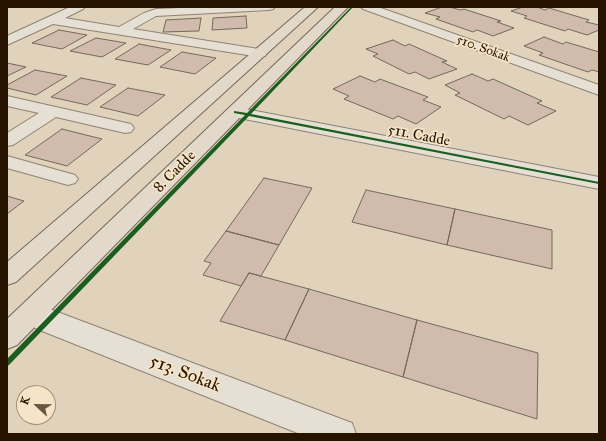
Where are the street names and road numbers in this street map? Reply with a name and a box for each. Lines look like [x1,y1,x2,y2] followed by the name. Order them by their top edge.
[454,32,512,66] street label: 510. Sokak
[386,121,452,151] street label: 511. Cadde
[150,147,200,197] street label: 8. Cadde
[147,351,223,397] street label: 513. Sokak

